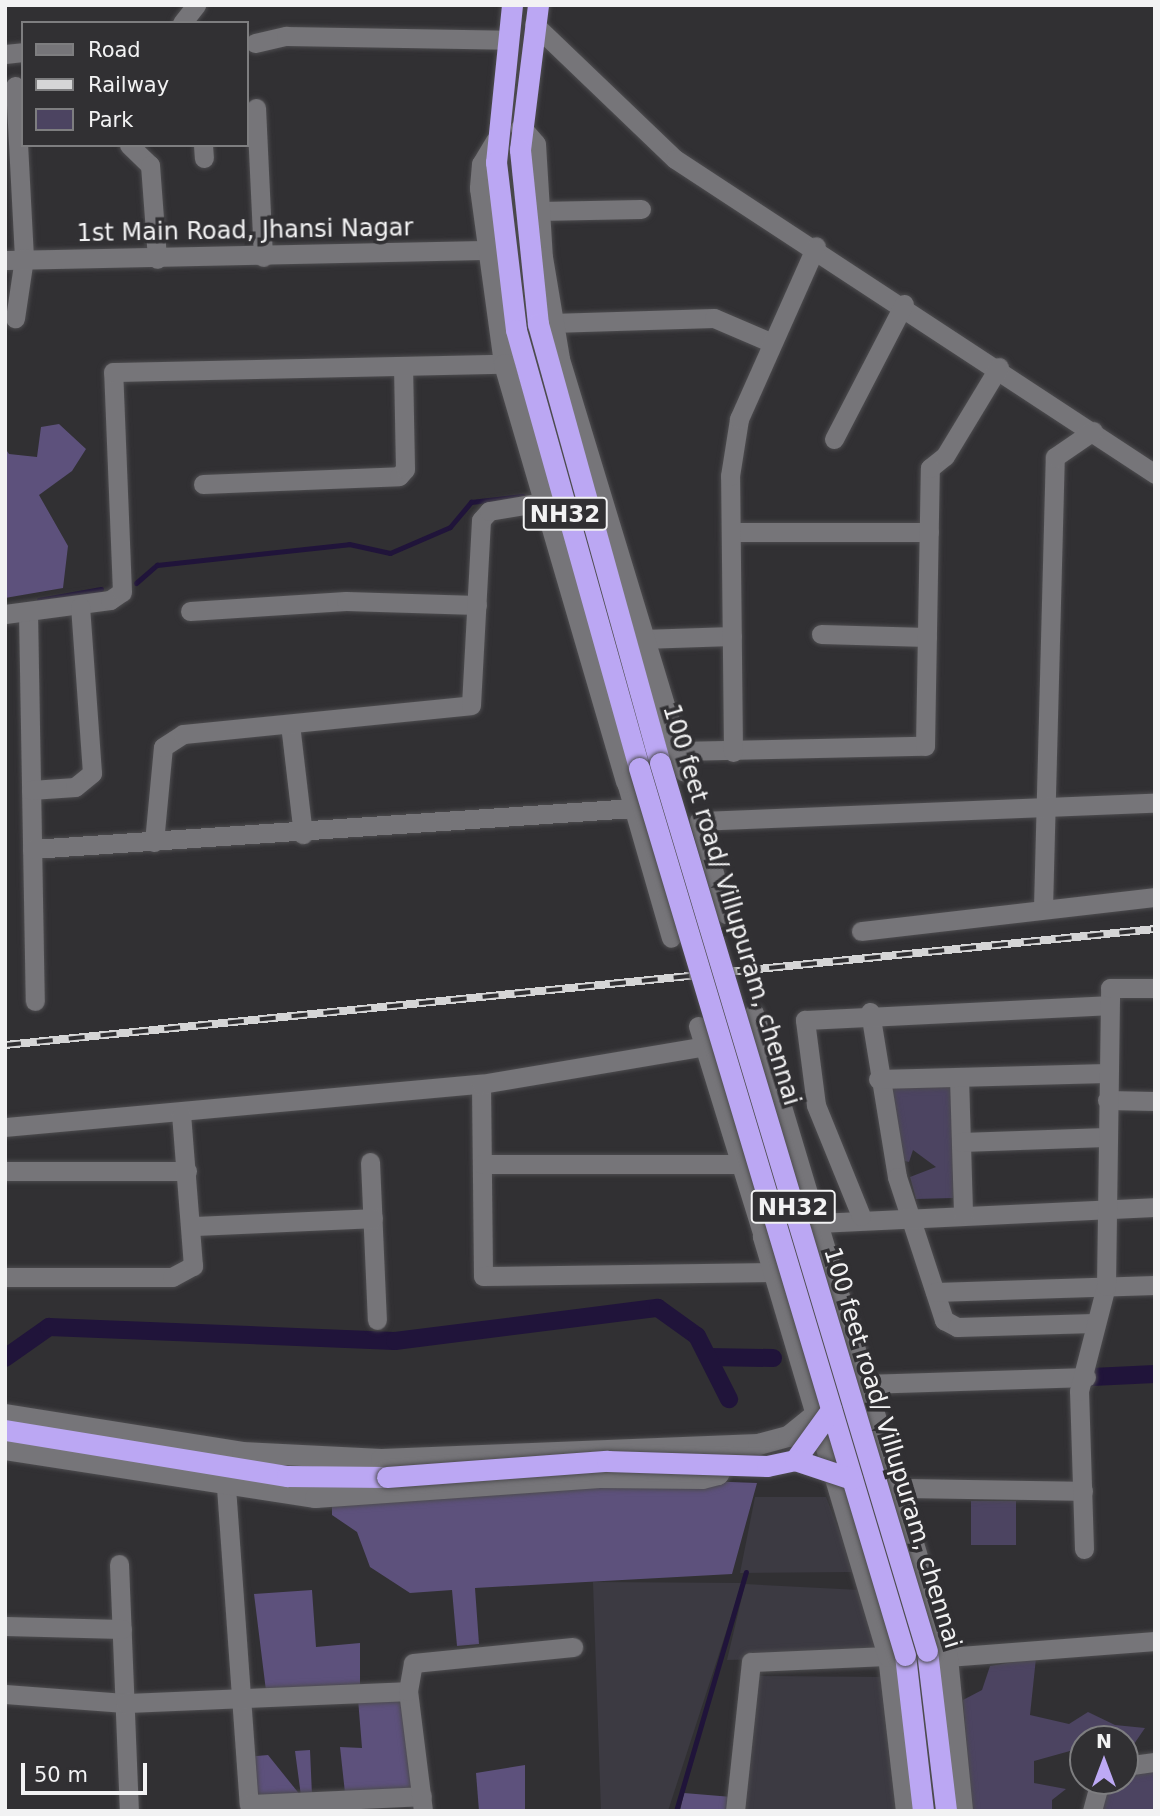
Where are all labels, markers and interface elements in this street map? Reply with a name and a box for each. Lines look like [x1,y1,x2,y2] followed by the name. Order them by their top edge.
[21,21,248,147] legend
[88,38,141,62] text: Road
[88,73,169,97] text: Railway
[88,108,133,132] text: Park
[76,214,414,248] street label: 1st Main Road, Jhansi Nagar
[521,494,609,534] road number: NH32
[656,701,806,1109] street label: 100 feet road/ Villupuram, chennai
[749,1188,837,1226] road number: NH32
[817,1244,967,1652] street label: 100 feet road/ Villupuram, chennai
[1069,1725,1139,1795] north arrow
[1096,1730,1112,1752] text: N
[24,1750,150,1794] scale bar
[34,1763,88,1787] text: 50 m

